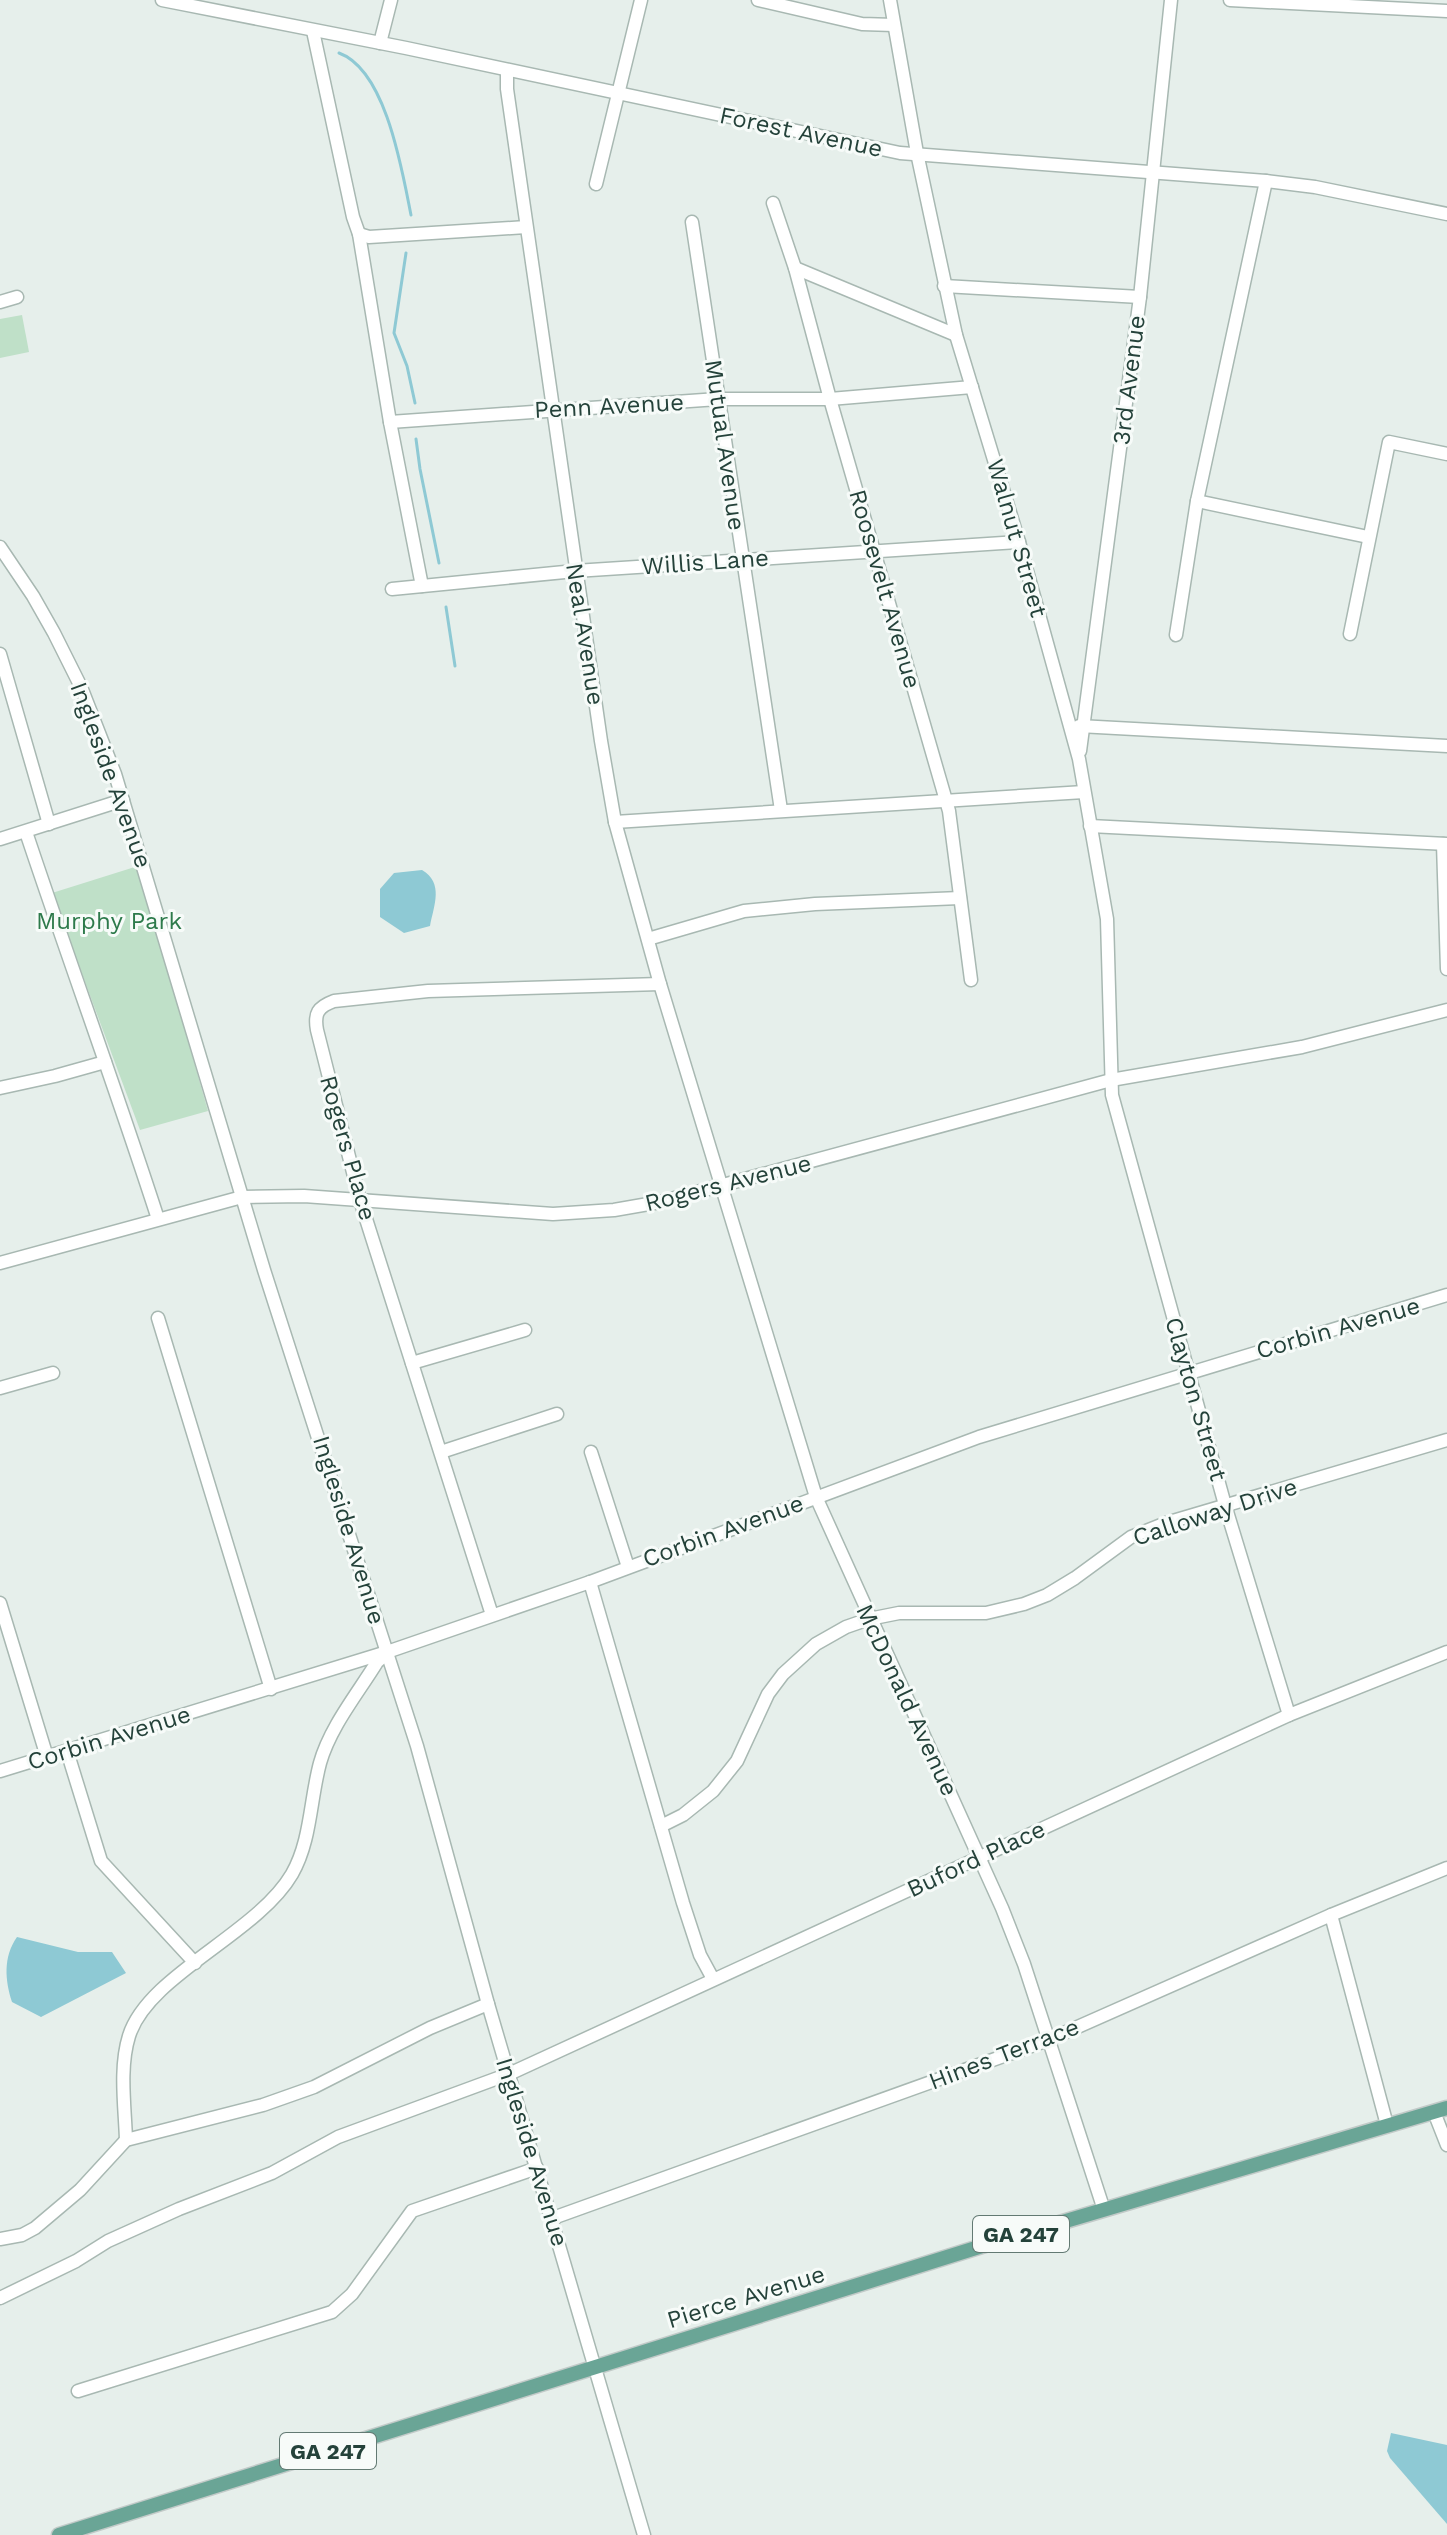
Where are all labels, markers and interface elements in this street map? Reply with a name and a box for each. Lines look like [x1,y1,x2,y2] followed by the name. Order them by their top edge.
[717,101,885,163] street label: Forest Avenue
[1107,313,1151,447] street label: 3rd Avenue
[699,358,751,532] street label: Mutual Avenue
[533,388,685,424] street label: Penn Avenue
[981,456,1053,620] street label: Walnut Street
[843,486,927,692] street label: Roosevelt Avenue
[640,544,770,580] street label: Willis Lane
[560,561,610,707] street label: Neal Avenue
[64,678,158,872] street label: Ingleside Avenue
[36,907,182,935] park label: Murphy Park
[314,1072,382,1224] street label: Rogers Place
[642,1149,814,1217] street label: Rogers Avenue
[1253,1291,1423,1365] street label: Corbin Avenue
[1159,1314,1233,1484] street label: Clayton Street
[307,1432,391,1628] street label: Ingleside Avenue
[1129,1472,1301,1552] street label: Calloway Drive
[639,1489,807,1573] street label: Corbin Avenue
[850,1600,964,1800] street label: McDonald Avenue
[24,1700,194,1776] street label: Corbin Avenue
[902,1815,1050,1903] street label: Buford Place
[925,2012,1083,2096] street label: Hines Terrace
[490,2054,574,2250] street label: Ingleside Avenue
[973,2216,1069,2252] road number: GA 247
[664,2260,828,2334] street label: Pierce Avenue
[280,2433,376,2469] road number: GA 247

